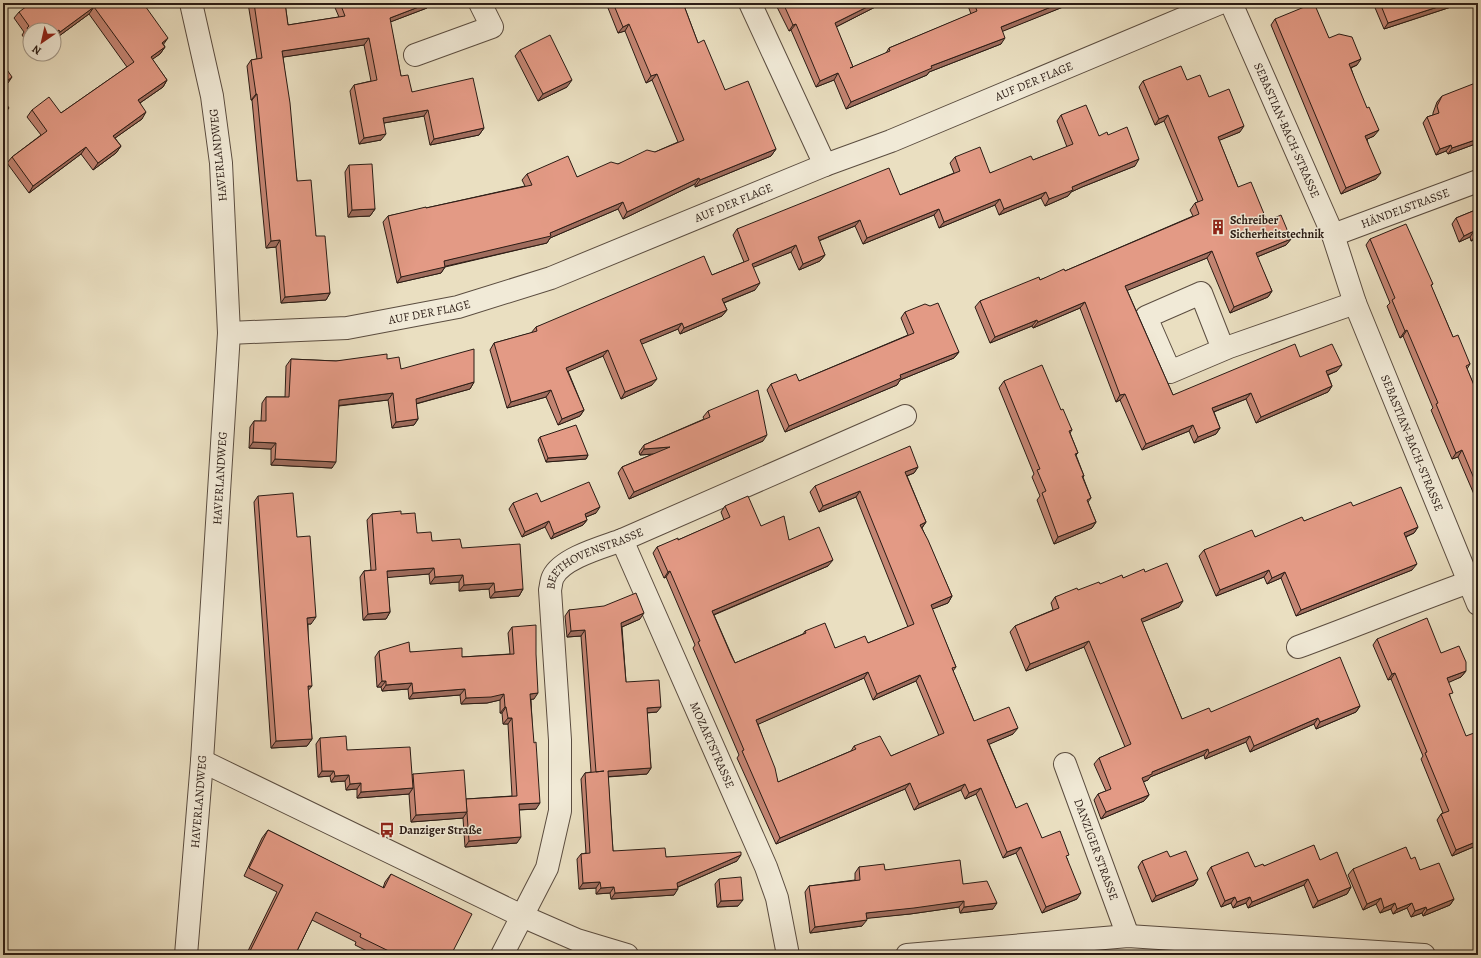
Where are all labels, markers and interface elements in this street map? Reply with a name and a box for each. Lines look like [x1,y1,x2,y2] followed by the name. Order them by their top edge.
[22,22,62,62] north arrow
[29,41,44,58] text: N
[991,58,1075,105] street label: AUF DER FLAGE
[1250,60,1324,200] street label: SEBASTIAN-BACH-STRASSE
[205,108,231,202] street label: HAVERLANDWEG
[691,179,775,226] street label: AUF DER FLAGE
[1359,184,1452,232] street label: HÄNDELSTRASSE
[1230,212,1325,242] place label: Schreiber Sicherheitstechnik
[1209,218,1227,236] building icon: Schreiber Sicherheitstechnik
[386,296,472,328] street label: AUF DER FLAGE
[1377,372,1447,514] street label: SEBASTIAN-BACH-STRASSE
[209,431,231,525] street label: HAVERLANDWEG
[542,524,646,591] street label: BEETHOVENSTRASSE
[686,699,738,791] street label: MOZARTSTRASSE
[187,754,210,849] street label: HAVERLANDWEG
[1070,796,1122,903] street label: DANZIGER STRASSE
[378,821,396,839] bus stop icon: Danziger Straße
[399,822,482,838] place label: Danziger Straße

